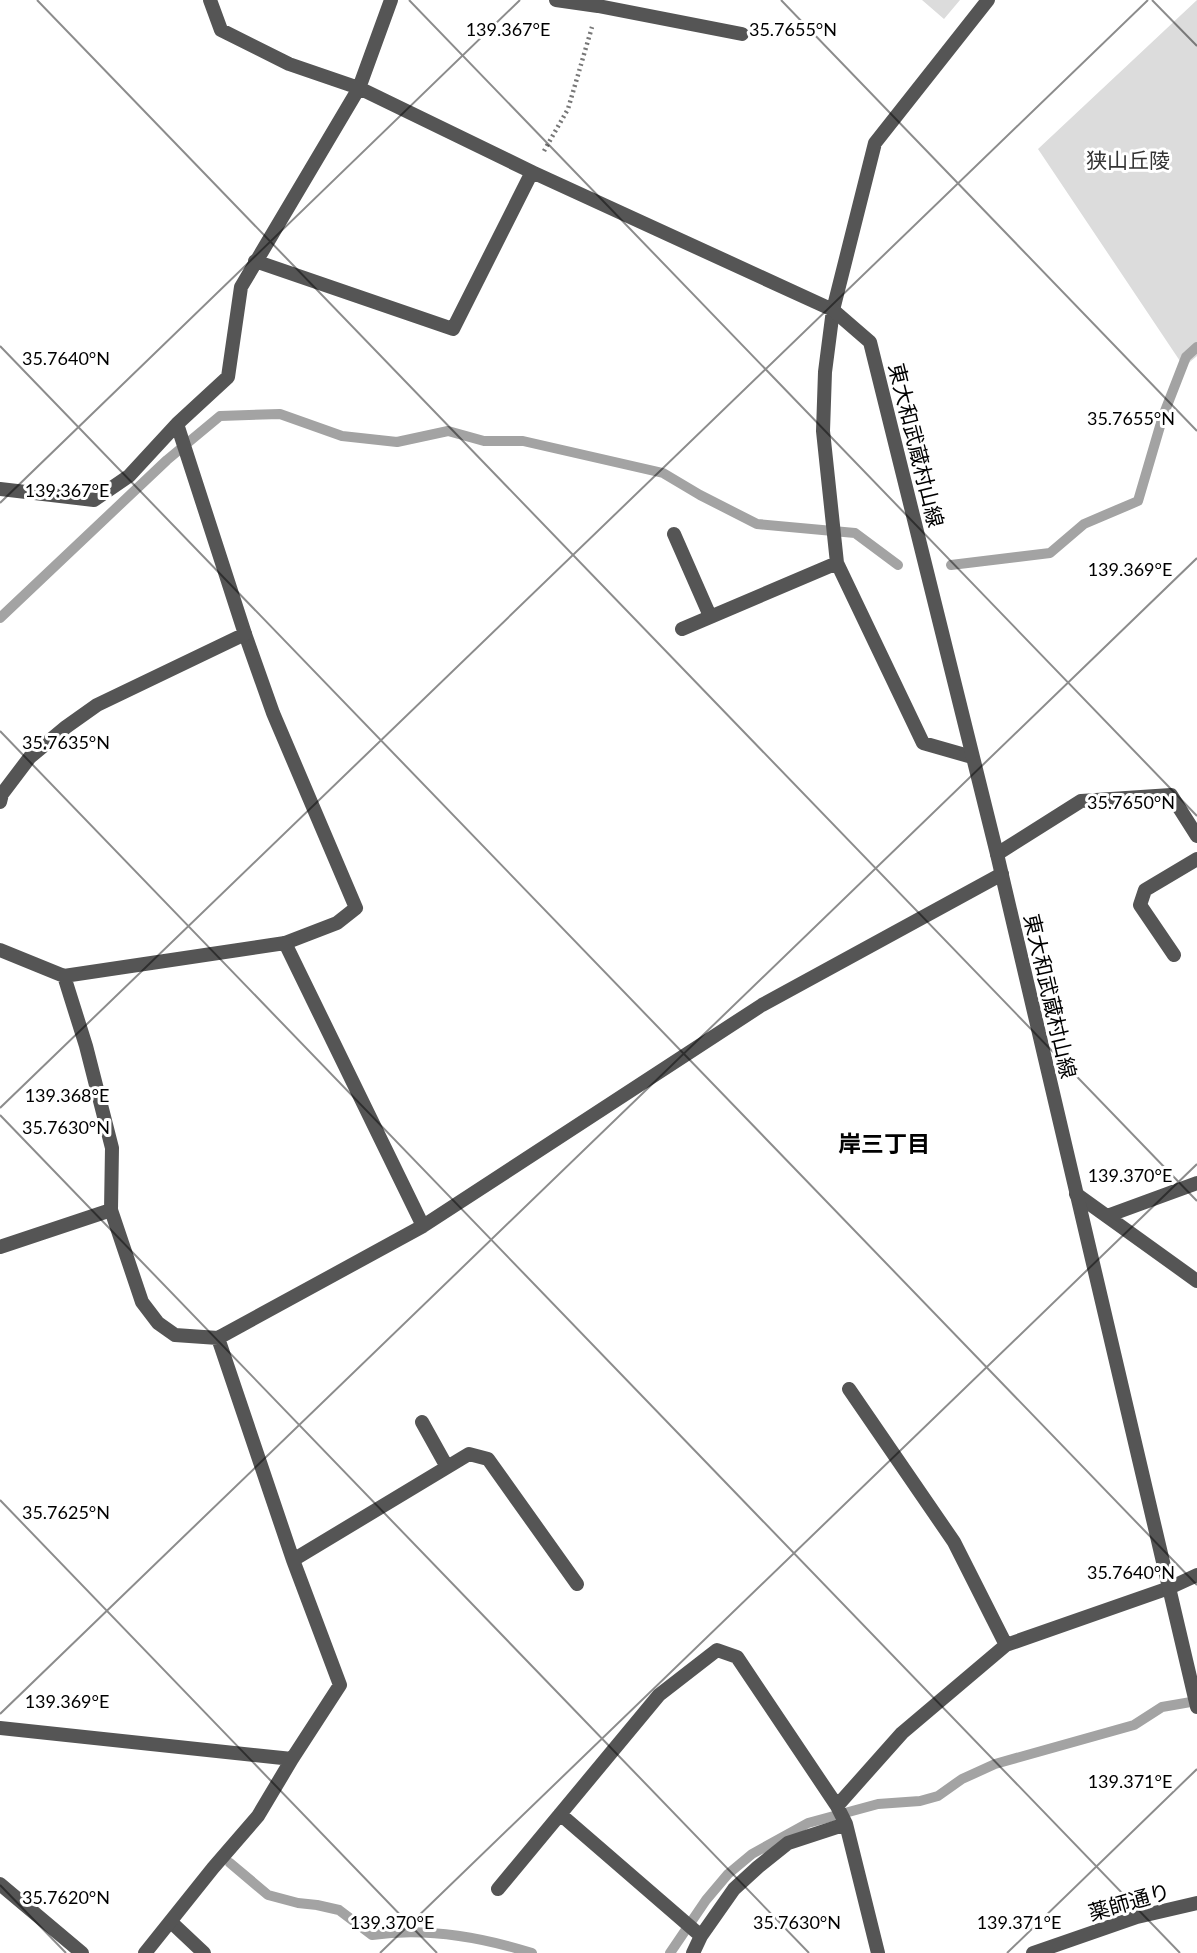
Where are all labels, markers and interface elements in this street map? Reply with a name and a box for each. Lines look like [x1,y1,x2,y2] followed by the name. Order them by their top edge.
[466,18,550,40] text: 139.367°E
[749,18,837,40] text: 35.7655°N
[1086,147,1170,172] park label: 狭山丘陵
[22,347,110,369] text: 35.7640°N
[885,360,949,530] street label: 東大和武蔵村山線
[1087,407,1175,429] text: 35.7655°N
[25,479,109,501] text: 139.367°E
[1088,558,1172,580] text: 139.369°E
[22,731,110,753] text: 35.7635°N
[1087,791,1175,813] text: 35.7650°N
[1020,911,1082,1081] street label: 東大和武蔵村山線
[25,1084,109,1106] text: 139.368°E
[22,1116,110,1138] text: 35.7630°N
[838,1129,930,1157] district label: 岸三丁目
[1088,1164,1172,1186] text: 139.370°E
[22,1501,110,1523] text: 35.7625°N
[1087,1561,1175,1583] text: 35.7640°N
[25,1690,109,1712] text: 139.369°E
[1088,1770,1172,1792] text: 139.371°E
[1085,1877,1173,1925] street label: 薬師通り
[22,1886,110,1908] text: 35.7620°N
[350,1911,434,1933] text: 139.370°E
[753,1911,841,1933] text: 35.7630°N
[977,1911,1061,1933] text: 139.371°E

